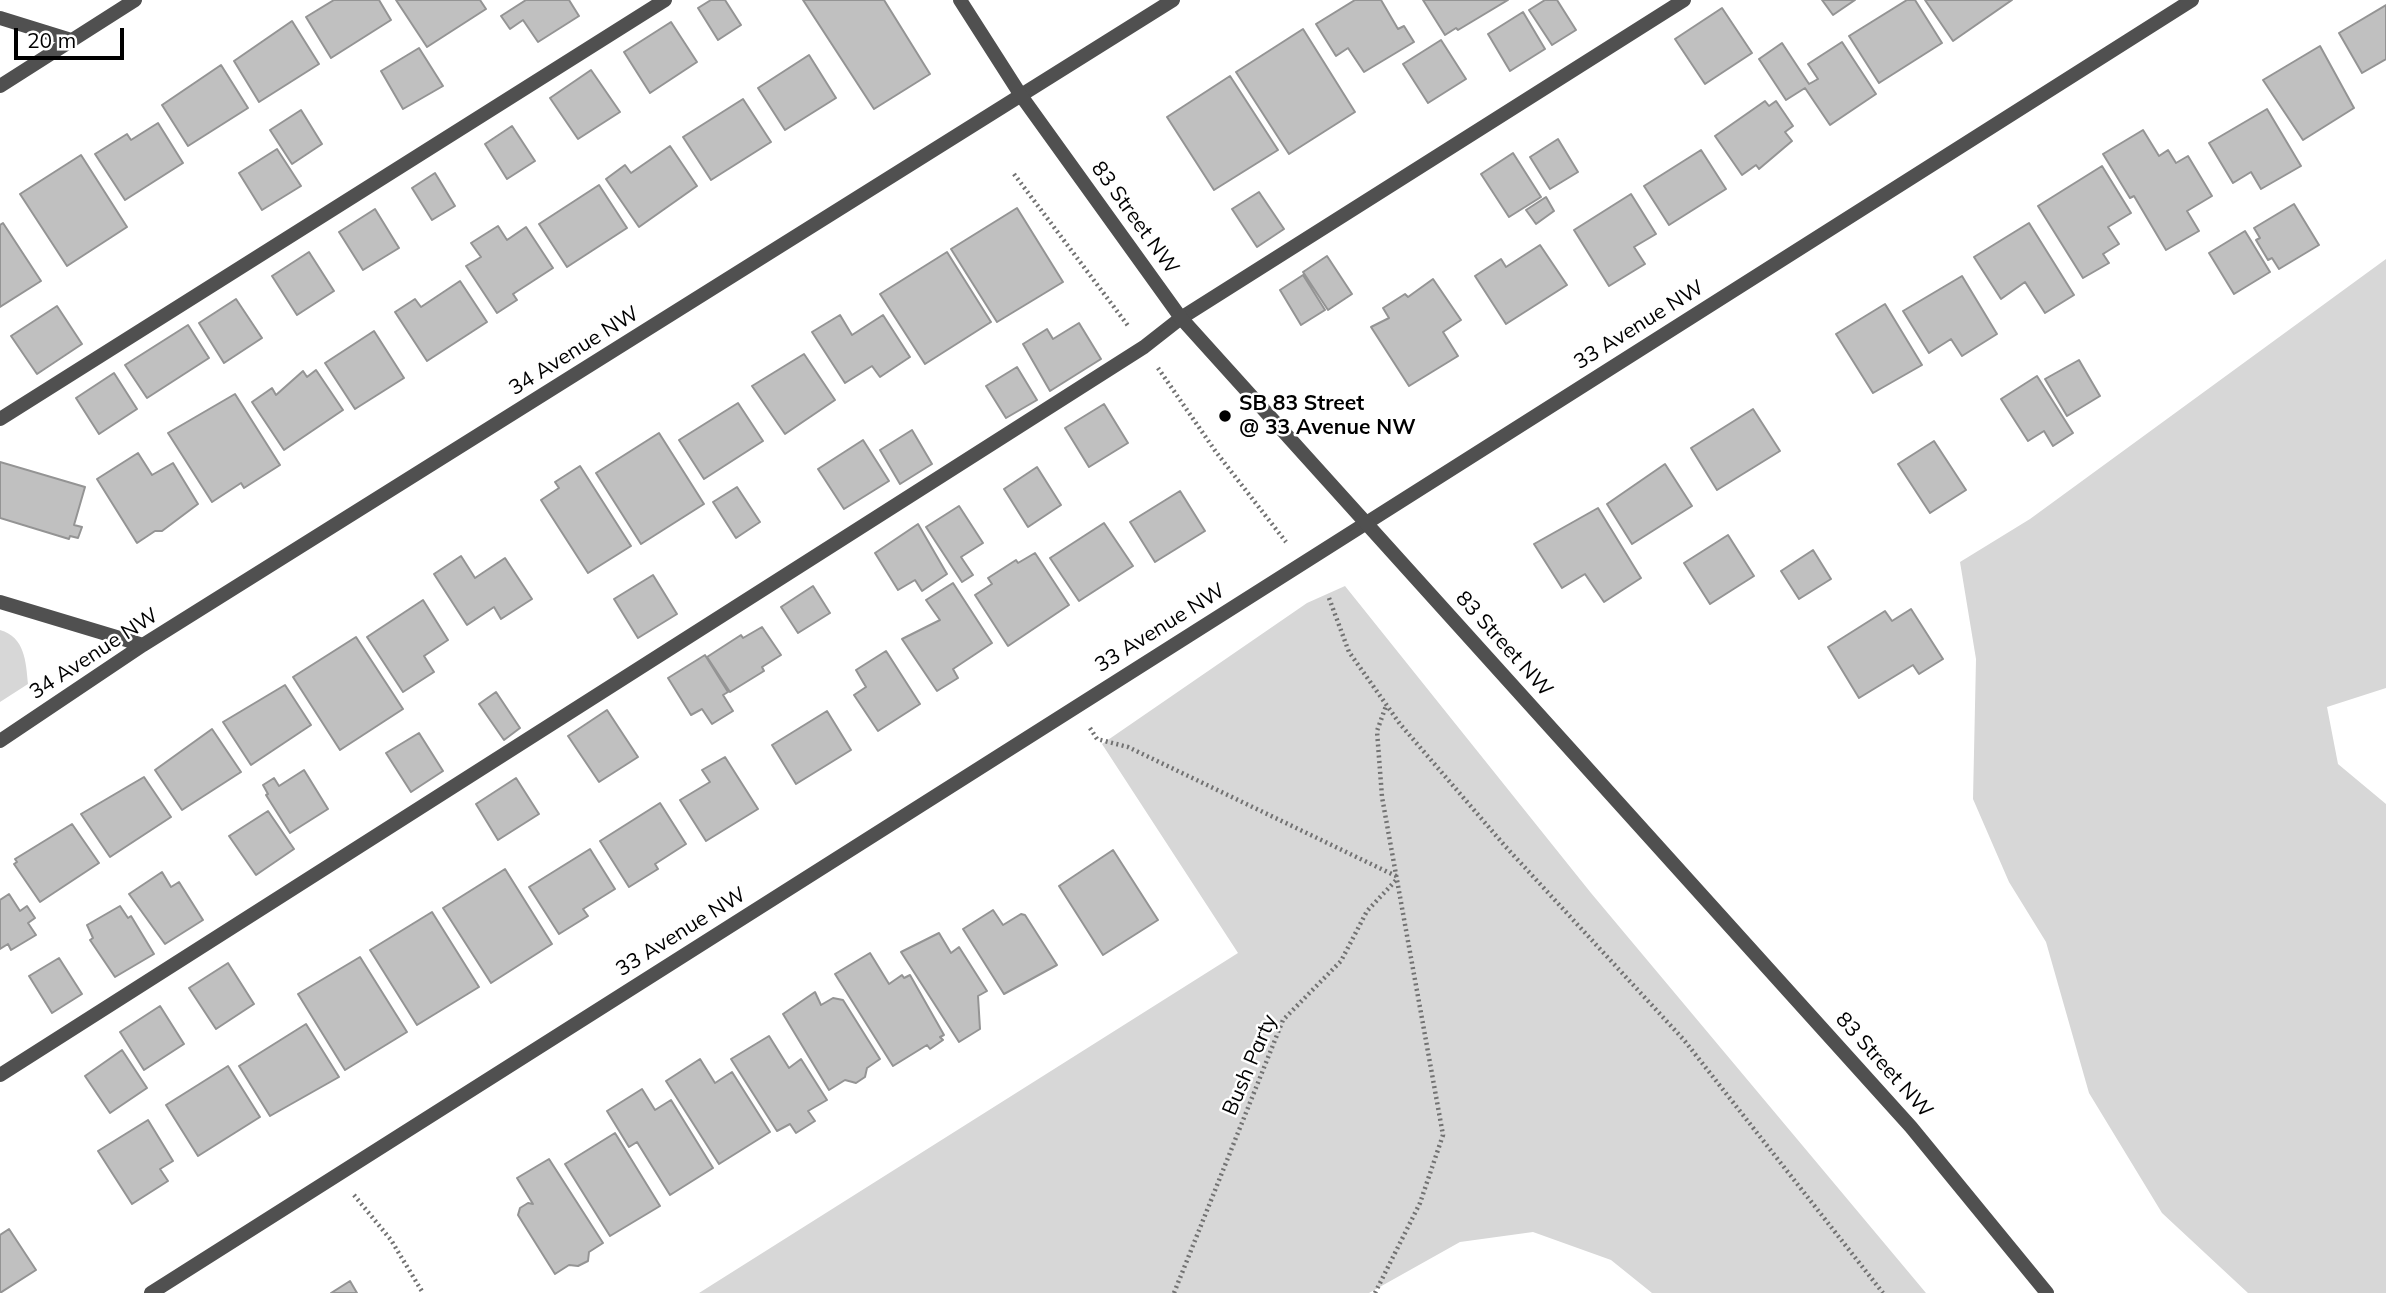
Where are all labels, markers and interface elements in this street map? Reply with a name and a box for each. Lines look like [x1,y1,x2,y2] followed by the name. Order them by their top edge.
[18,14,128,58] scale bar
[27,27,76,53] text: 20 m
[1086,157,1184,279] street label: 83 Street NW
[1569,275,1709,375] street label: 33 Avenue NW
[504,301,644,401] street label: 34 Avenue NW
[1239,391,1416,441] place label: SB 83 Street @ 33 Avenue NW
[1217,408,1233,424] marker: SB 83 Street @ 33 Avenue NW
[1090,578,1230,678] street label: 33 Avenue NW
[1450,586,1558,702] street label: 83 Street NW
[25,603,163,705] street label: 34 Avenue NW
[611,882,751,982] street label: 33 Avenue NW
[1830,1007,1938,1123] street label: 83 Street NW
[1217,1011,1283,1119] street label: Bush Party

